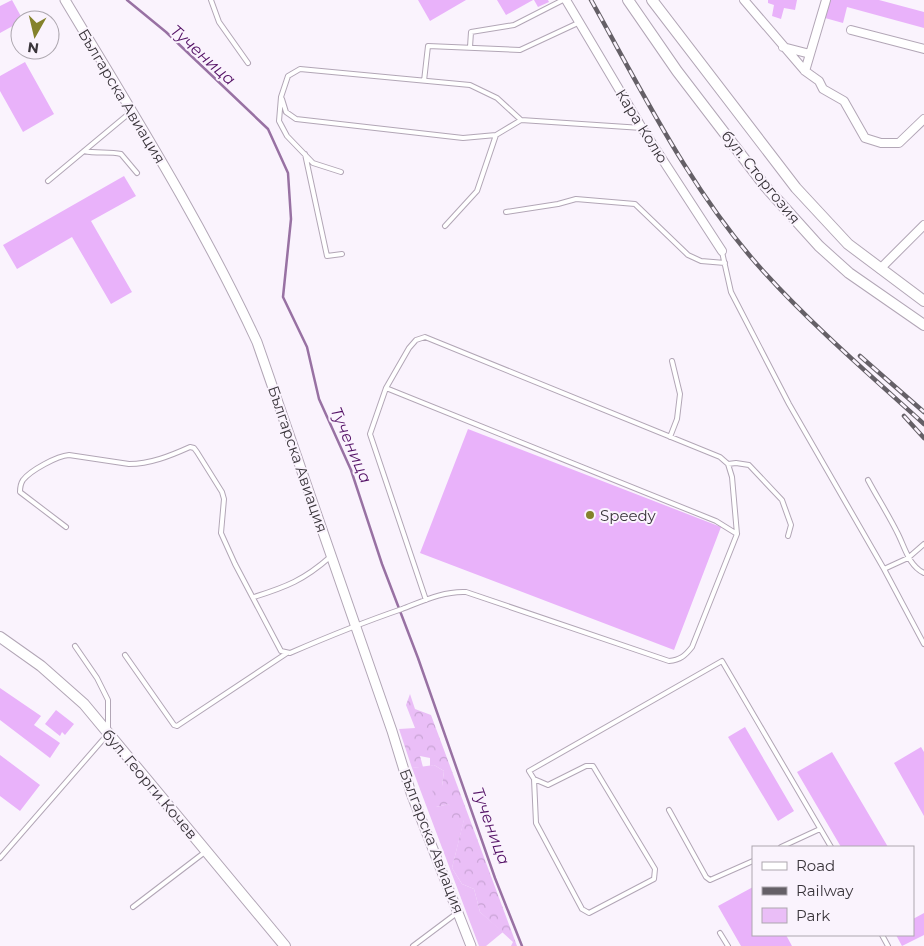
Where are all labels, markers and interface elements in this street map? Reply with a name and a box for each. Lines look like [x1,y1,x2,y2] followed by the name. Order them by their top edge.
[10,10,60,60] north arrow
[167,21,239,89] water label: Тученица
[74,25,170,167] street label: Българска Авиация
[26,38,40,58] text: N
[612,85,672,167] street label: Кара Колю
[717,126,805,228] street label: бул. Сторгозия
[264,383,332,535] street label: Българска Авиация
[326,404,376,486] water label: Тученица
[600,506,657,525] place label: Speedy
[584,509,596,521] marker: Speedy
[98,725,202,843] street label: бул. Георги Кочев
[396,766,468,916] street label: Българска Авиация
[468,785,514,867] water label: Тученица
[752,846,914,936] legend
[796,856,835,875] text: Road
[796,881,854,900] text: Railway
[796,906,830,925] text: Park

